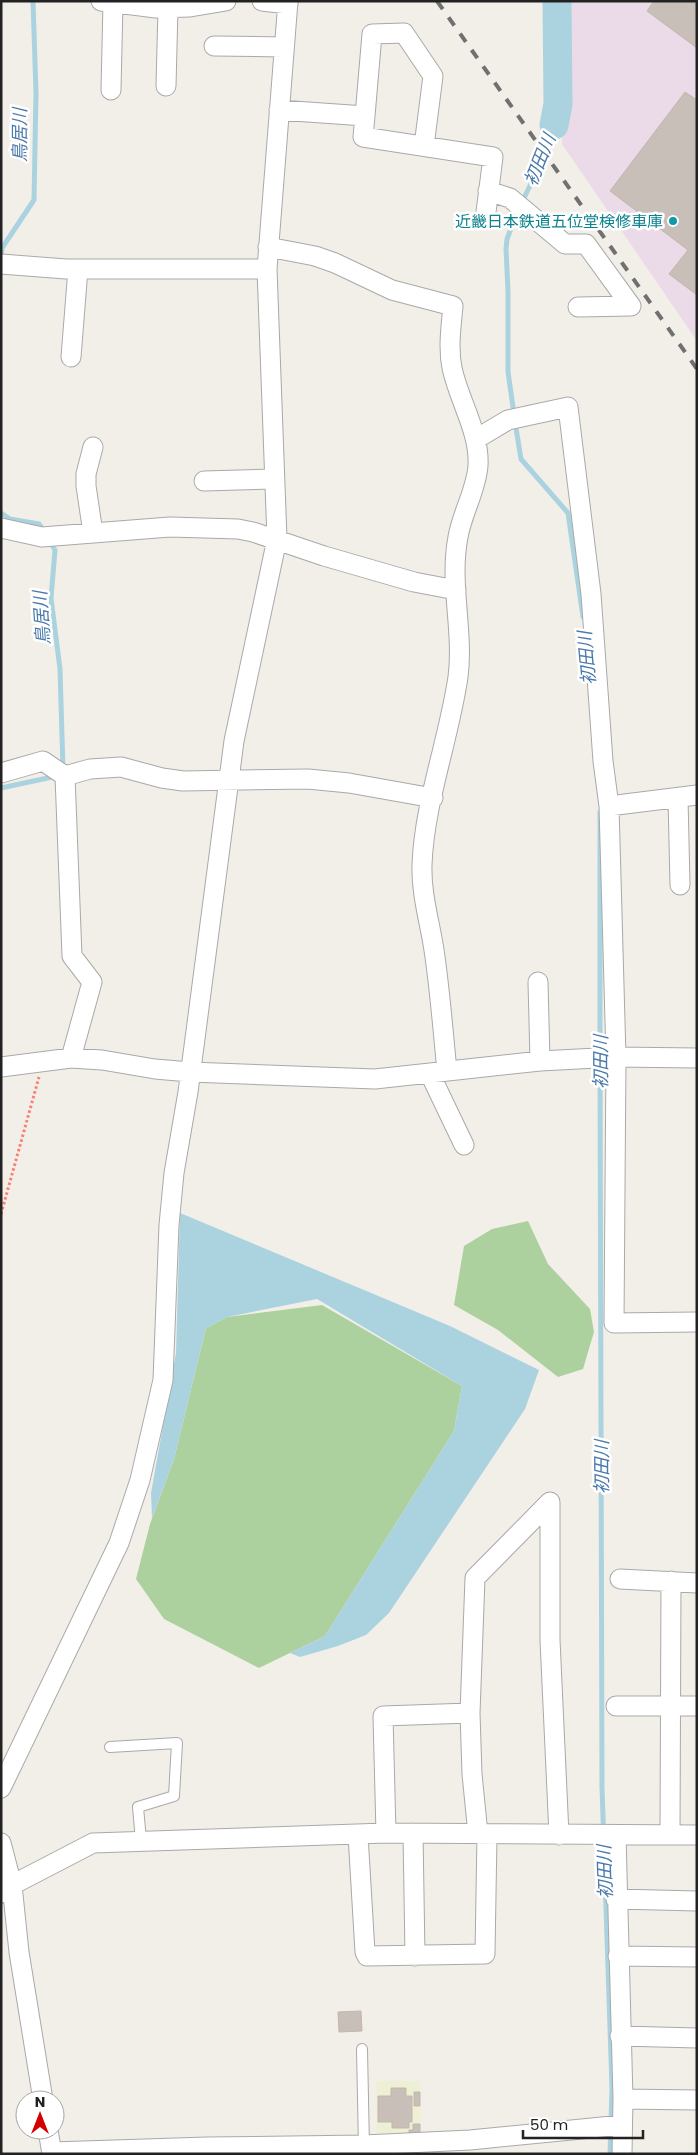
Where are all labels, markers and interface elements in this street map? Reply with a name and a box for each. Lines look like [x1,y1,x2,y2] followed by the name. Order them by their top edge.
[7,106,32,162] water label: 鳥居川
[518,128,562,190] water label: 初田川
[455,210,663,233] place label: 近畿日本鉄道五位堂検修車庫
[667,215,679,227] marker: 近畿日本鉄道五位堂検修車庫
[27,588,56,646] water label: 鳥居川
[572,628,601,686] water label: 初田川
[588,1033,613,1089] water label: 初田川
[589,1438,614,1494] water label: 初田川
[591,1843,618,1899] water label: 初田川
[15,2090,65,2140] north arrow
[35,2092,45,2112] text: N
[523,2108,643,2140] scale bar
[530,2114,568,2135] text: 50 m

